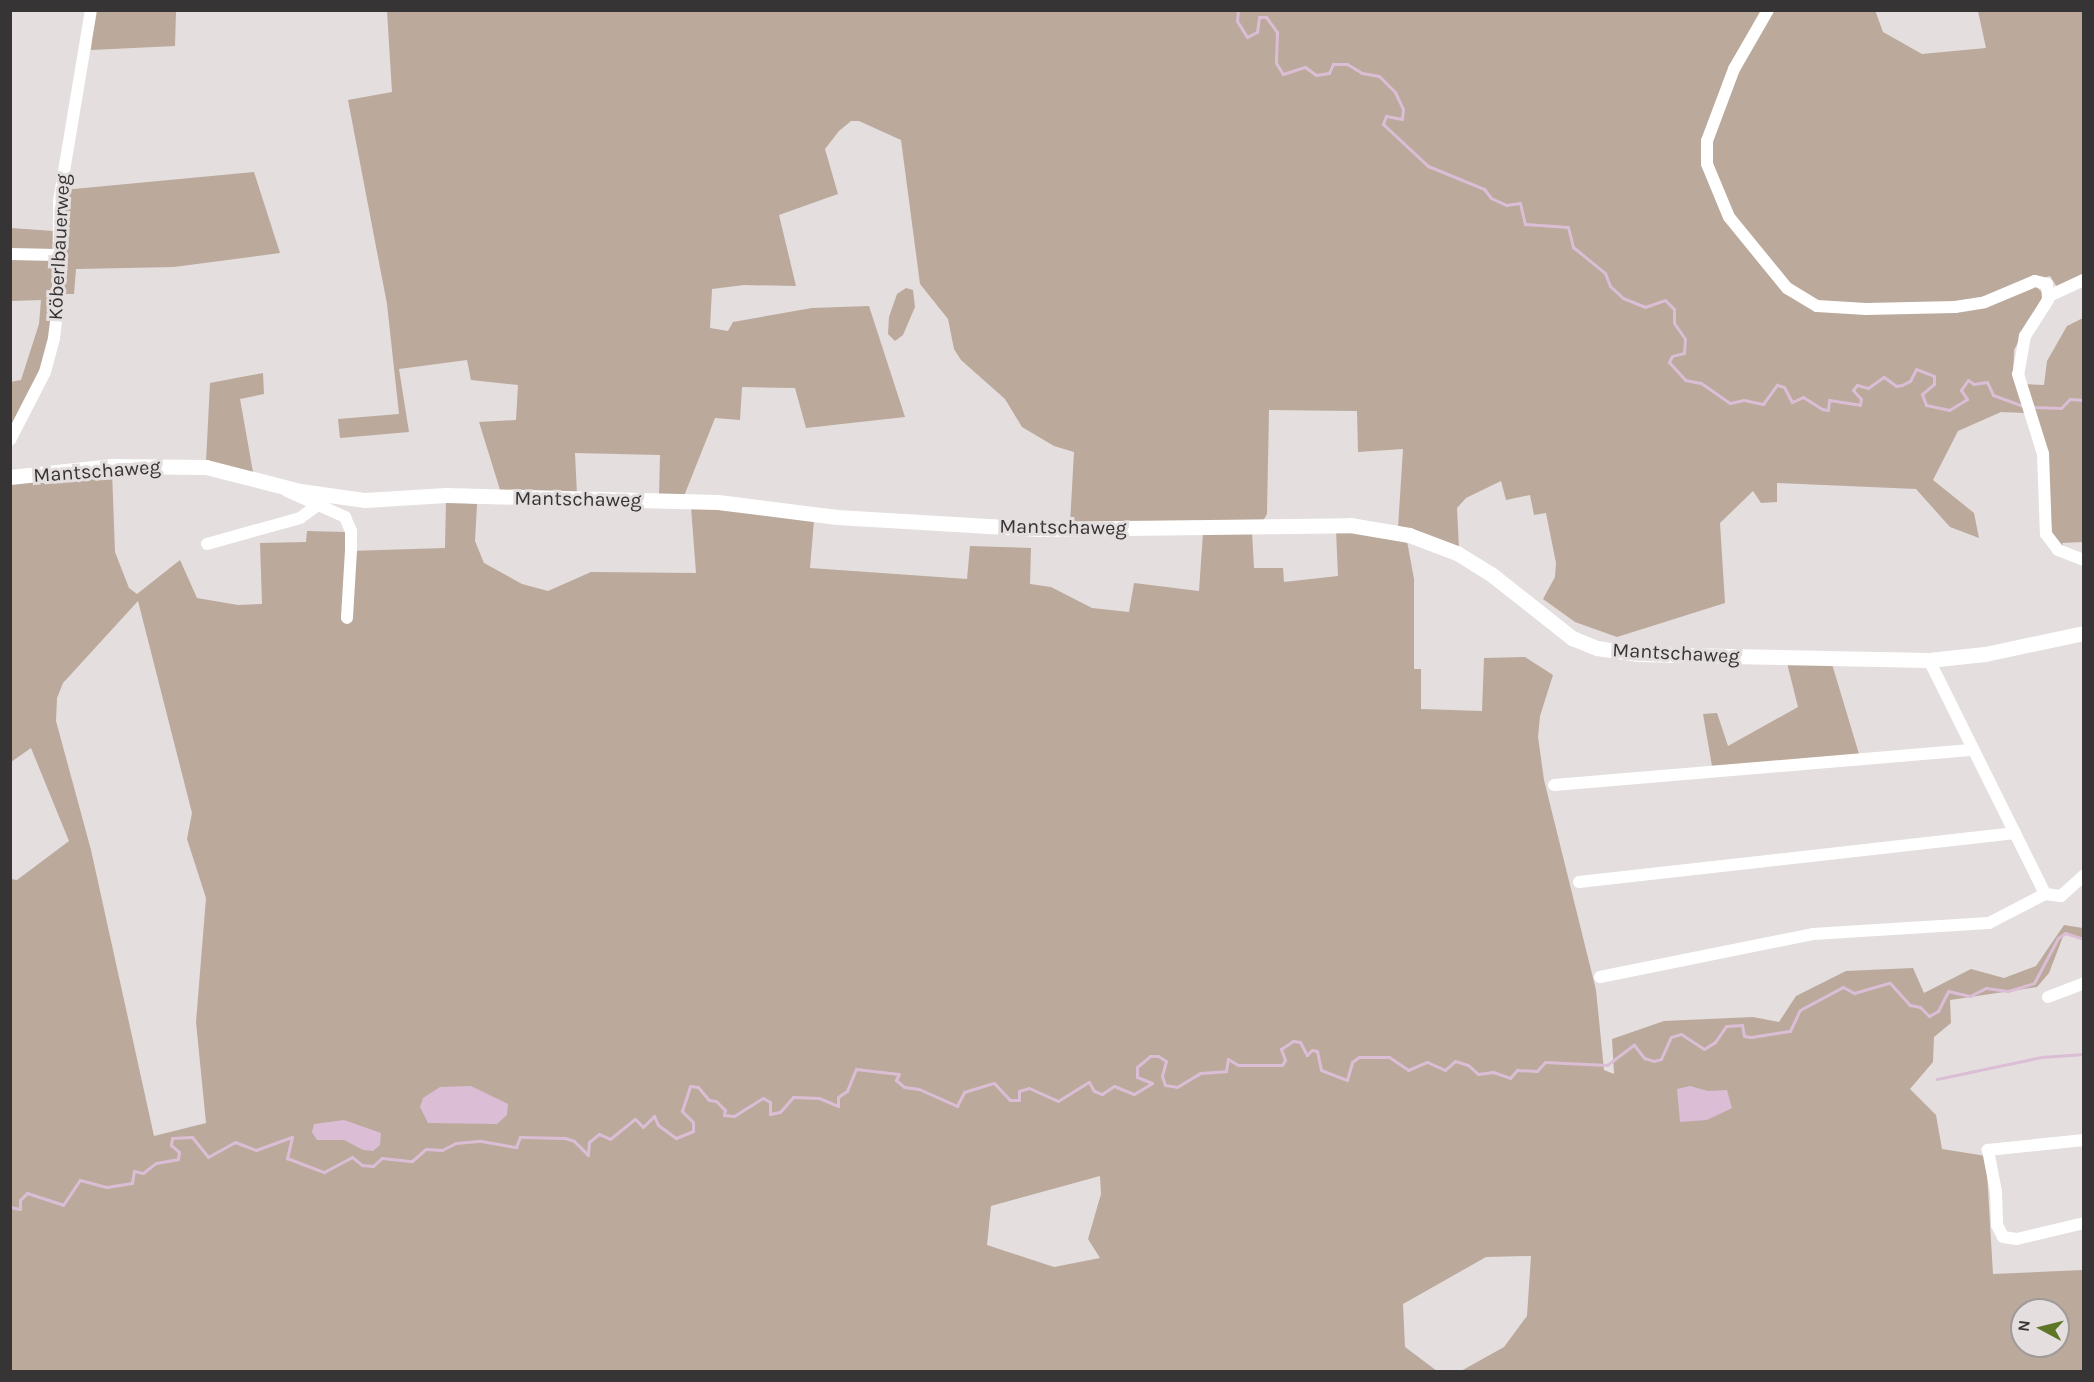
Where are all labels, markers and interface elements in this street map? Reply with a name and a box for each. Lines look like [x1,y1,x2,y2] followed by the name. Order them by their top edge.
[43,173,75,321] street label: Köberlbauerweg
[33,455,161,487] street label: Mantschaweg
[514,486,642,512] street label: Mantschaweg
[999,514,1127,540] street label: Mantschaweg
[1612,638,1740,668] street label: Mantschaweg
[2010,1298,2070,1358] north arrow
[2013,1319,2034,1333] text: N

